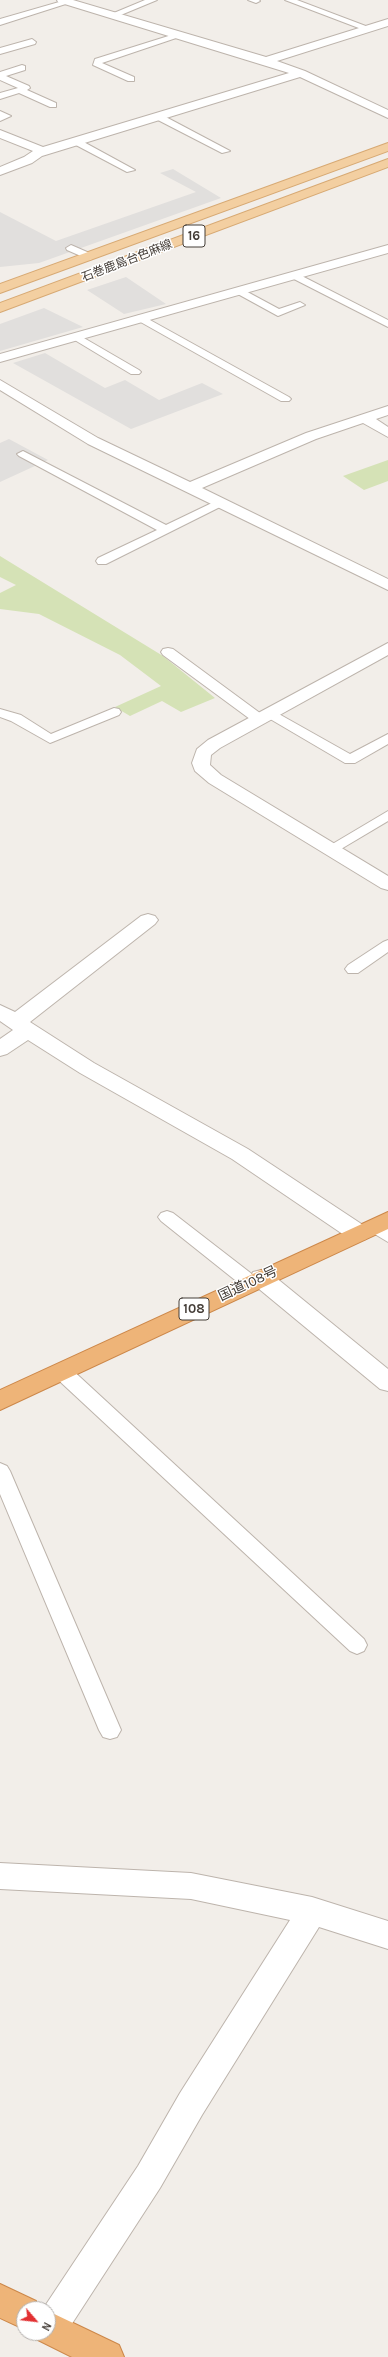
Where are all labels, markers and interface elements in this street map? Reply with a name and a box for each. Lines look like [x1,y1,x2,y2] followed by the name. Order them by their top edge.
[183,225,205,247] road number: 16
[80,237,174,285] street label: 石巻鹿島台色麻線
[216,1263,280,1305] street label: 国道108号
[179,1298,209,1320] road number: 108
[16,2301,56,2341] north arrow
[39,2320,54,2333] text: N

